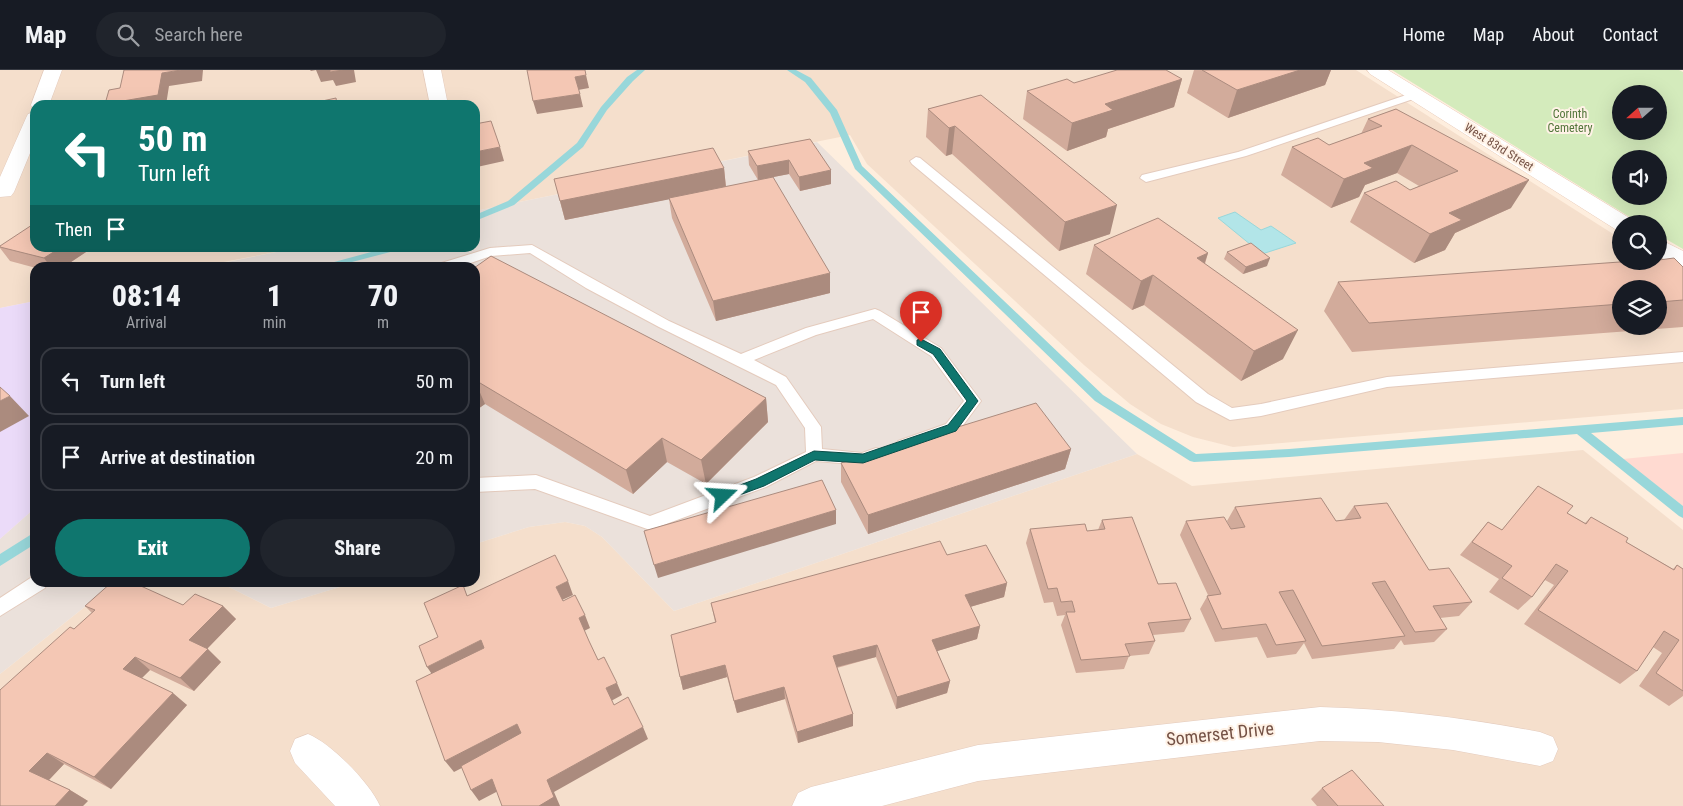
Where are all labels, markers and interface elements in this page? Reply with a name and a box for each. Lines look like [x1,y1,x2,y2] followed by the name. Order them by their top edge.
[96,12,446,57] search box
[25,21,66,49] text: Map
[114,21,142,49] icon: search
[154,23,243,46] text: Search here
[1403,24,1445,45] text: Home
[1473,24,1504,45] text: Map
[1532,24,1574,45] text: About
[1602,24,1658,45] text: Contact
[1612,85,1668,140] north arrow
[1612,85,1667,335] map controls
[1547,107,1593,135] park label: Corinth Cemetery
[138,119,207,160] text: 50 m
[55,120,120,185] icon: left
[1462,120,1536,174] street label: West 83rd Street
[1612,150,1667,205] button: sound
[138,161,210,186] text: Turn left
[102,215,130,243] icon: arrive
[1612,215,1667,270] button: search
[55,218,92,241] text: Then
[112,278,181,313] text: 08:14
[267,278,282,313] text: 1
[368,278,398,313] text: 70
[1612,280,1667,335] button: layers
[900,291,942,342] pin
[907,298,935,326] icon: arrive
[126,313,167,332] text: Arrival
[263,313,286,332] text: min
[377,313,389,332] text: m
[57,367,85,395] icon: left
[100,370,165,393] text: Turn left
[416,370,453,393] text: 50 m
[57,443,85,471] icon: arrive
[100,446,255,469] text: Arrive at destination
[416,446,453,469] text: 20 m
[696,469,748,521] position arrow
[55,519,250,577] button: Exit
[260,519,455,577] button: Share
[1165,717,1275,750] street label: Somerset Drive

